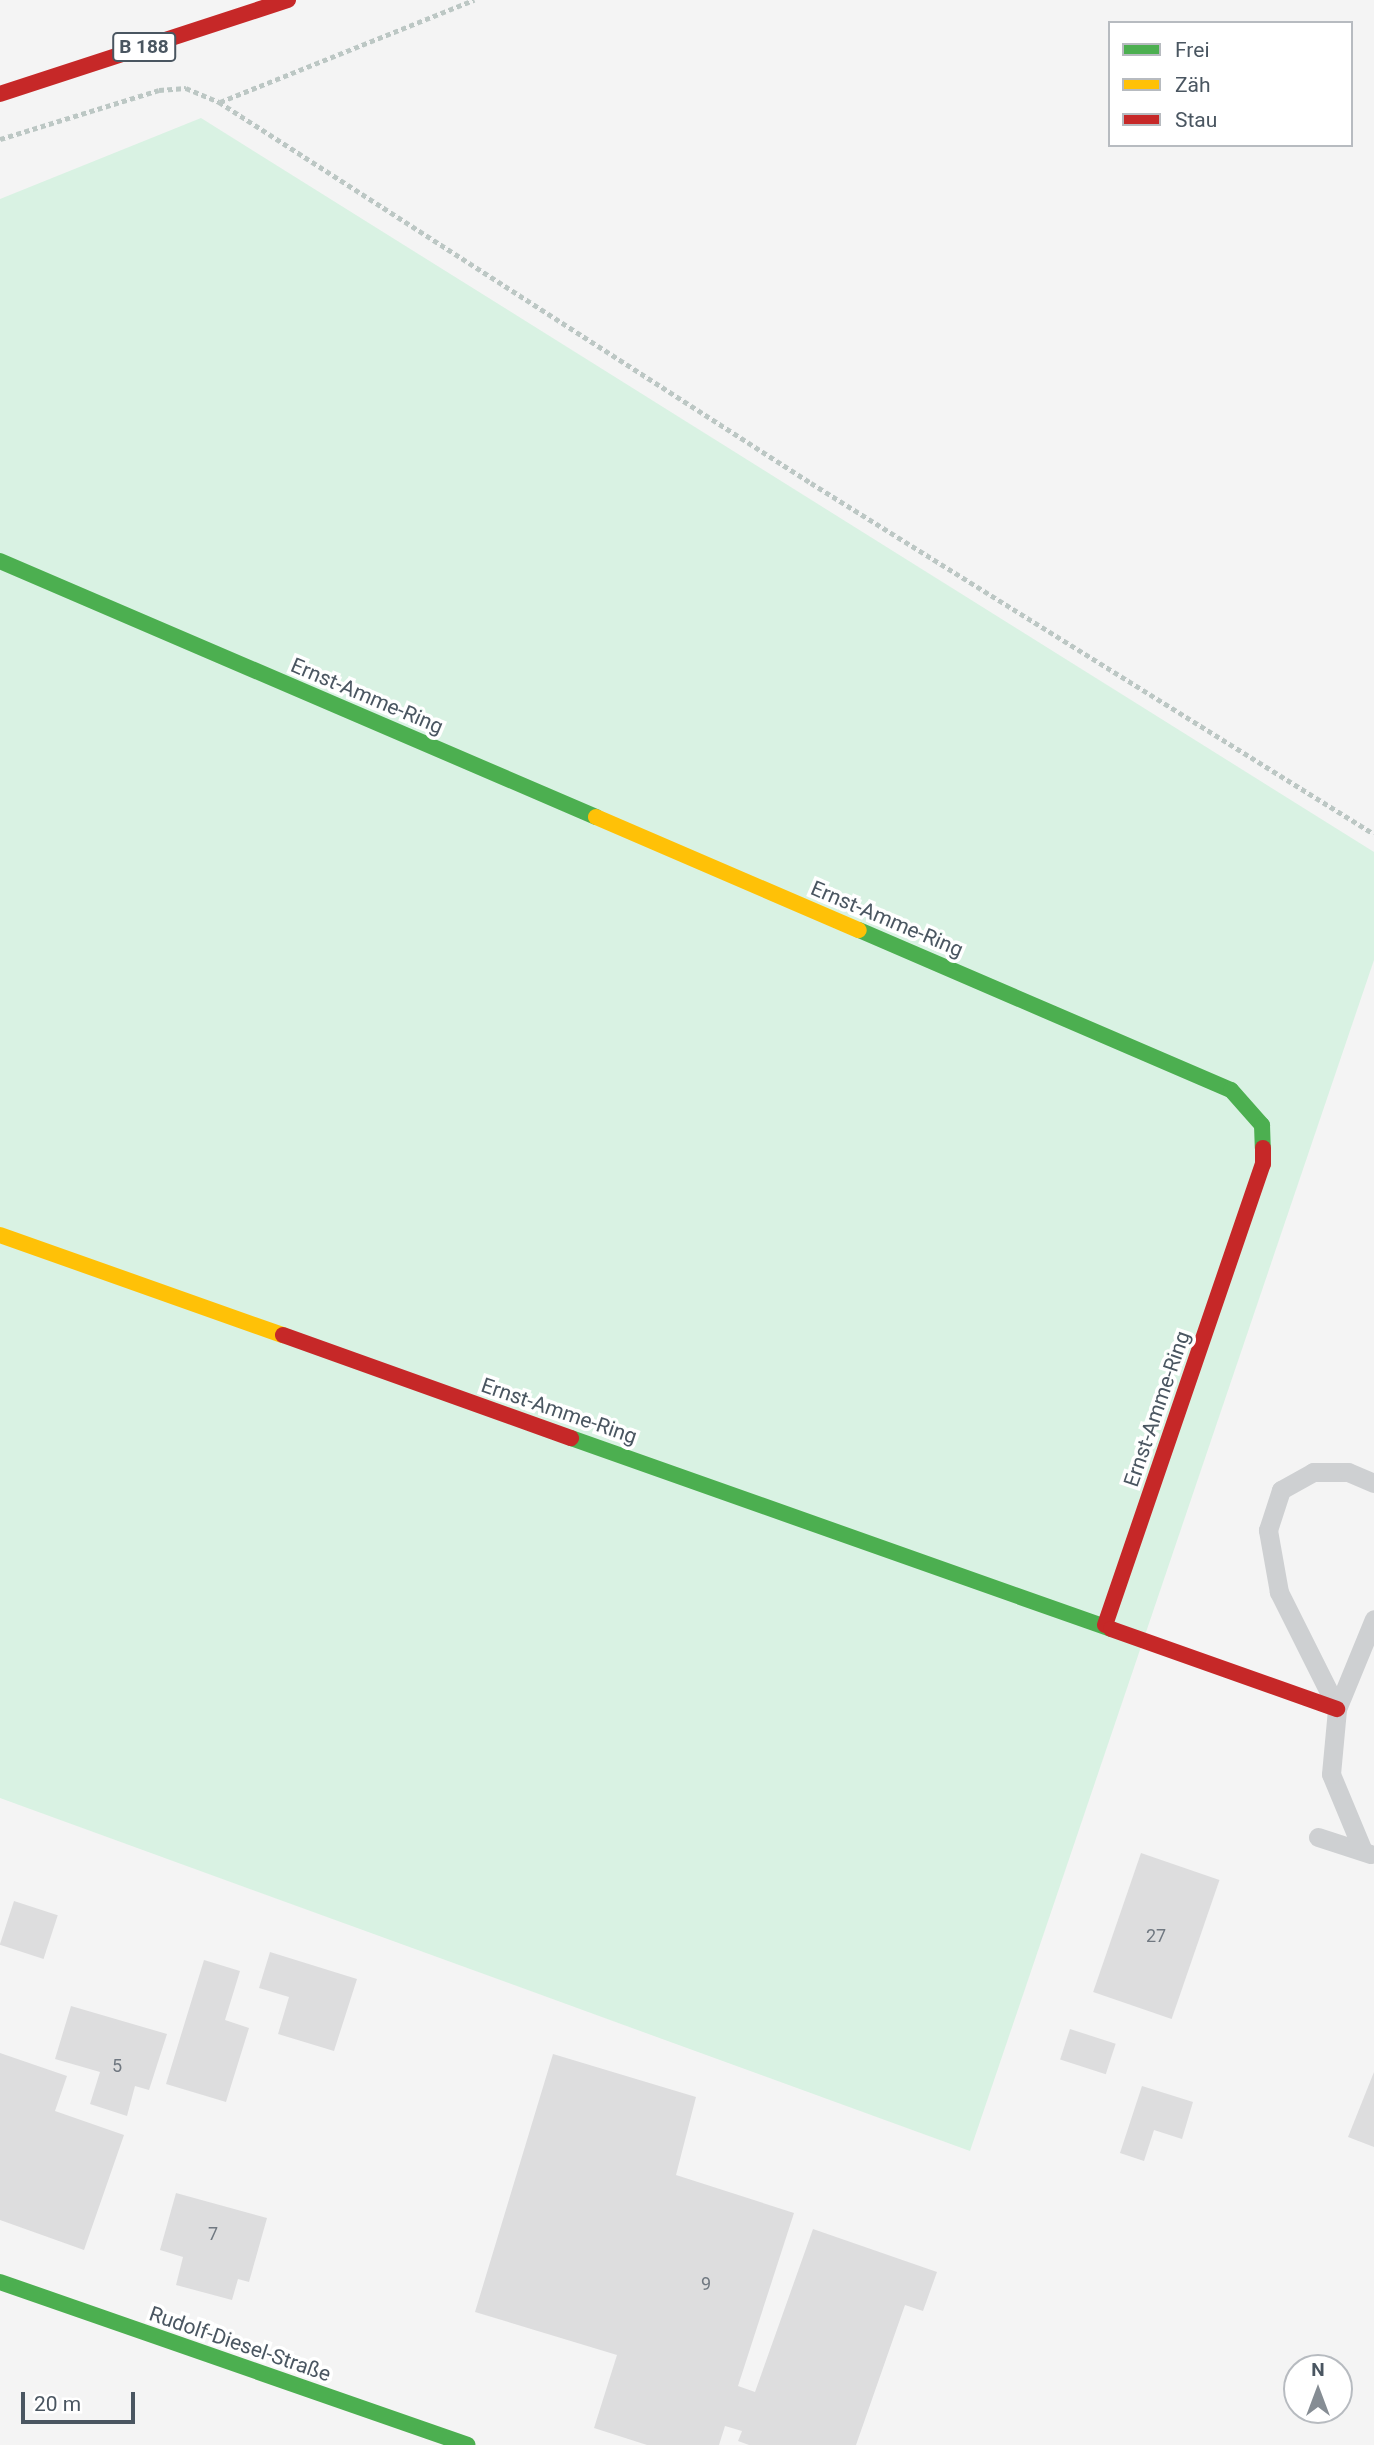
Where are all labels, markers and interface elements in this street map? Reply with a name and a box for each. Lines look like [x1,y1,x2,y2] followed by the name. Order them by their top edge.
[1108,21,1353,147] legend
[111,32,177,62] road number: B 188
[1175,38,1210,62] text: Frei
[1175,73,1211,97] text: Zäh
[1175,108,1217,132] text: Stau
[287,653,447,739] street label: Ernst-Amme-Ring
[807,876,967,962] street label: Ernst-Amme-Ring
[1119,1328,1195,1490] street label: Ernst-Amme-Ring
[478,1373,640,1449] street label: Ernst-Amme-Ring
[1146,1925,1166,1947] house number: 27
[112,2055,122,2077] house number: 5
[208,2223,218,2245] house number: 7
[701,2273,711,2295] house number: 9
[146,2301,334,2387] street label: Rudolf-Diesel-Straße
[1283,2354,1353,2424] north arrow
[1311,2358,1325,2381] text: N
[24,2378,138,2422] scale bar
[34,2392,81,2416] text: 20 m

